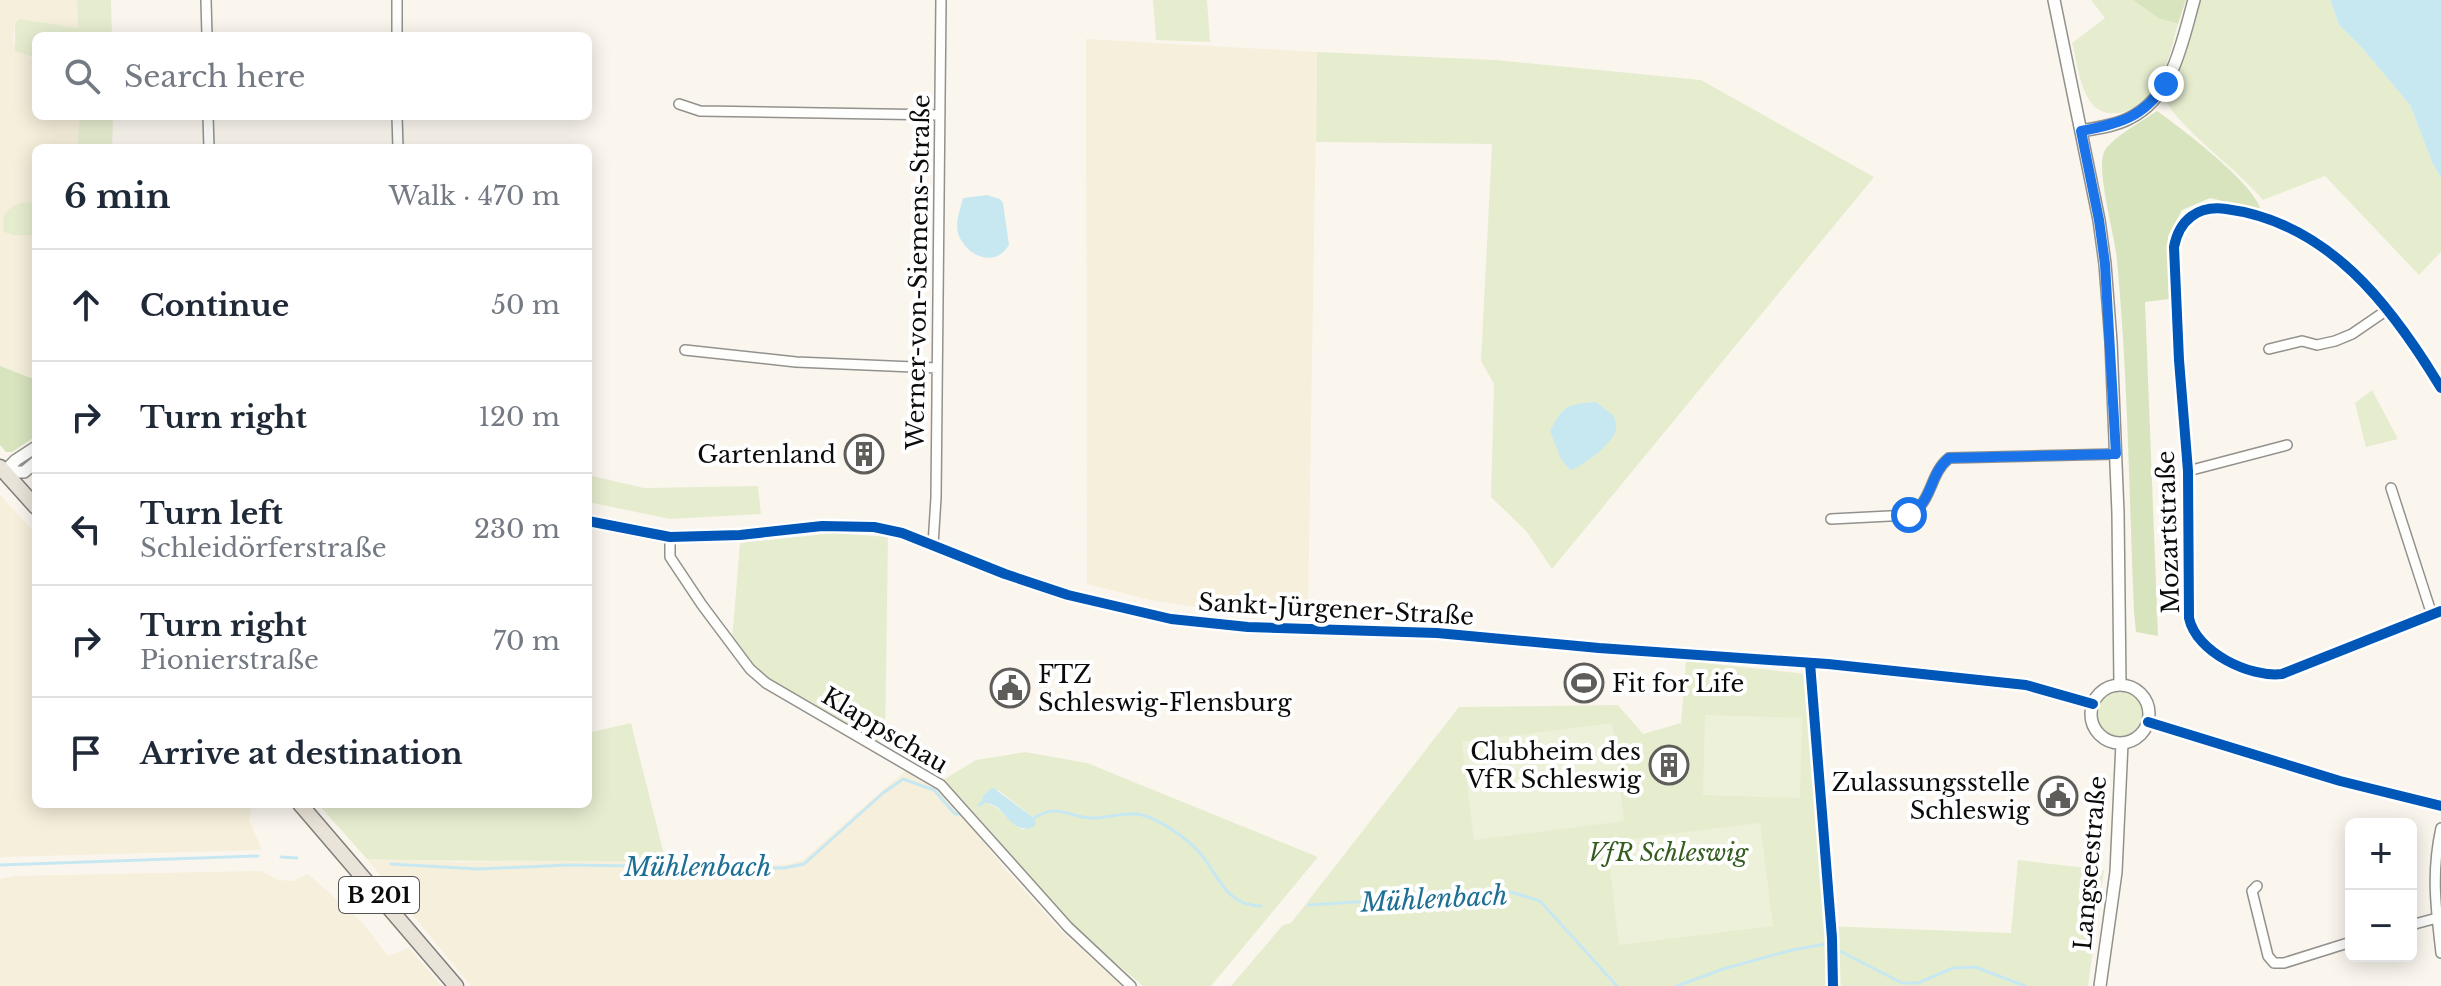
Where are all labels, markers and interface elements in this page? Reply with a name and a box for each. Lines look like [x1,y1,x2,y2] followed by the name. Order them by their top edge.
[32,32,592,120] search box
[60,54,104,98] icon: search
[124,58,305,95] text: Search here
[2148,66,2184,102] route end
[900,94,936,451] street label: Werner-von-Siemens-Straße
[64,175,171,217] text: 6 min
[389,180,560,212] text: Walk · 470 m
[64,283,108,327] icon: ahead
[140,287,289,324] text: Continue
[491,289,560,321] text: 50 m
[64,395,108,439] icon: right
[140,399,307,436] text: Turn right
[478,401,560,433] text: 120 m
[843,433,885,475] building icon: Gartenland
[697,440,836,469] place label: Gartenland
[2151,450,2185,614] street label: Mozartstraße
[140,495,283,532] text: Turn left
[1891,497,1927,533] route start
[64,507,108,551] icon: left
[474,513,560,545] text: 230 m
[140,532,387,564] text: Schleidörferstraße
[1197,587,1475,631] street label: Sankt-Jürgener-Straße
[140,607,307,644] text: Turn right
[64,619,108,663] icon: right
[493,625,560,657] text: 70 m
[140,644,319,676] text: Pionierstraße
[1038,660,1292,717] place label: FTZ Schleswig-Flensburg
[1563,662,1605,704] sports icon: Fit for Life
[989,667,1031,709] public building icon: FTZ Schleswig-Flensburg
[1612,669,1744,698] place label: Fit for Life
[817,681,953,779] street label: Klappschau
[64,731,108,775] icon: arrive
[140,735,463,772] text: Arrive at destination
[1465,737,1642,794] place label: Clubheim des VfR Schleswig
[1648,744,1690,786] building icon: Clubheim des VfR Schleswig
[1832,768,2031,825] place label: Zulassungsstelle Schleswig
[2037,775,2079,817] public building icon: Zulassungsstelle Schleswig
[2068,775,2112,951] street label: Langseestraße
[2345,818,2417,962] map controls
[2345,818,2417,890] button: +
[1588,838,1749,867] park label: VfR Schleswig
[623,851,772,883] water label: Mühlenbach
[339,877,419,913] road number: B 201
[1359,879,1508,919] water label: Mühlenbach
[2345,890,2417,962] button: −

